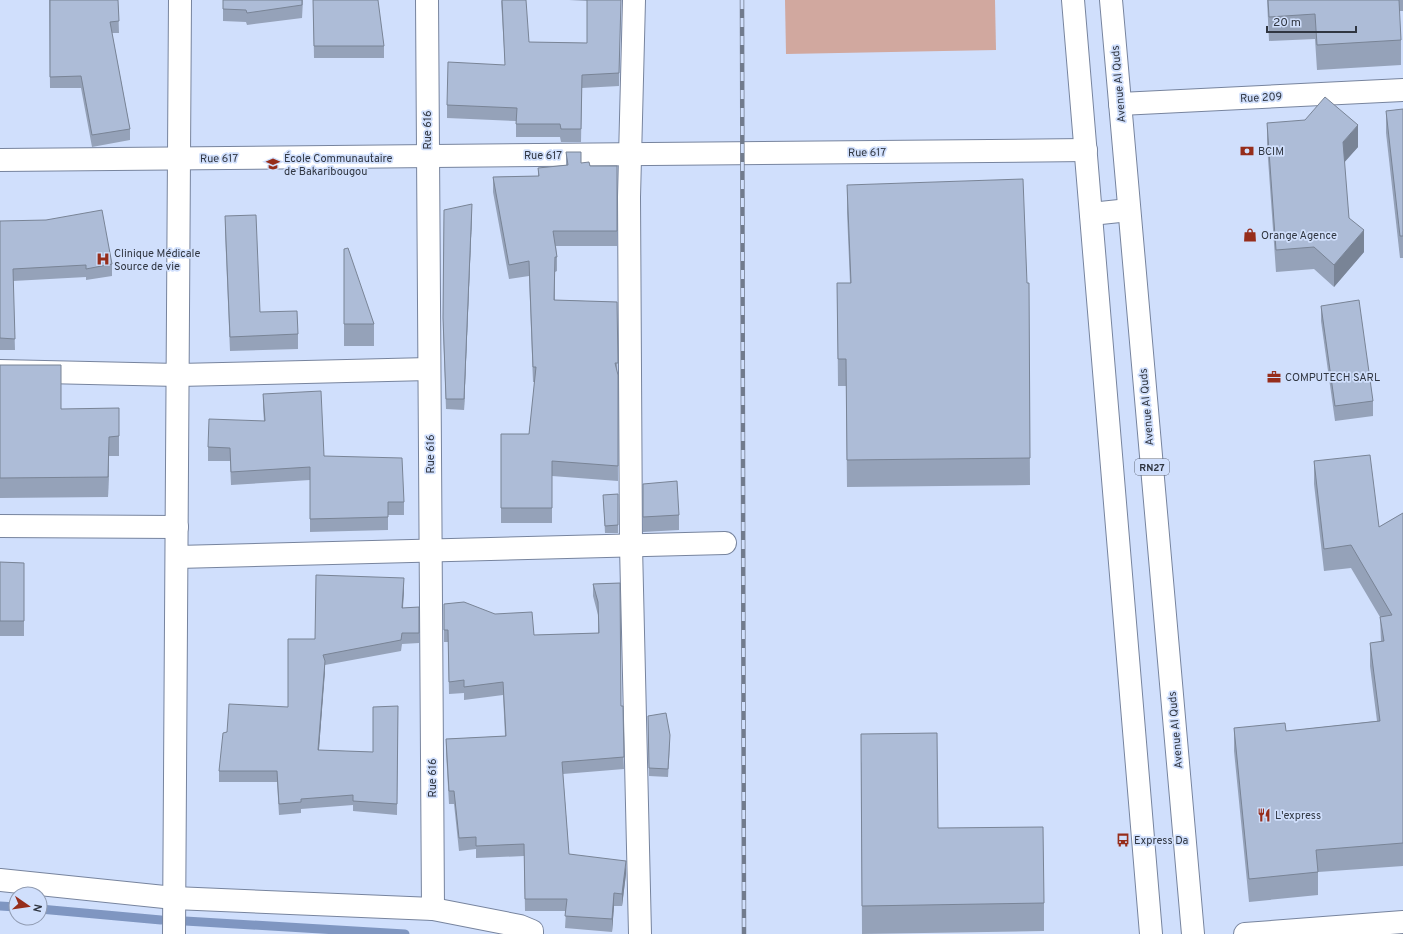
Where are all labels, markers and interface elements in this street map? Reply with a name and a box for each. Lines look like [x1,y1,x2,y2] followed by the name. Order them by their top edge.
[1267,8,1356,34] scale bar
[1273,15,1301,31] text: 20 m
[1109,45,1129,123] street label: Avenue Al Quds
[1240,90,1282,106] street label: Rue 209
[421,110,435,150] street label: Rue 616
[1239,143,1255,159] bank icon: BCIM
[1258,145,1284,159] place label: BCIM
[848,146,886,160] street label: Rue 617
[524,149,562,163] street label: Rue 617
[284,151,392,179] place label: École Communautaire de Bakaribougou
[200,152,238,166] street label: Rue 617
[265,156,281,172] school or university icon: École Communautaire de Bakaribougou
[1242,227,1258,243] shop icon: Orange Agence
[1261,229,1337,243] place label: Orange Agence
[114,247,200,274] place label: Clinique Médicale Source de vie
[95,251,111,267] hospital icon: Clinique Médicale Source de vie
[1137,368,1157,446] street label: Avenue Al Quds
[1266,369,1282,385] office icon: COMPUTECH SARL
[1285,371,1380,385] place label: COMPUTECH SARL
[424,434,438,474] street label: Rue 616
[1135,459,1169,475] road number: RN27
[1166,691,1186,769] street label: Avenue Al Quds
[426,758,440,798] street label: Rue 616
[1256,807,1272,823] restaurant icon: L'express
[1275,809,1321,823] place label: L'express
[1115,832,1131,848] bus stop icon: Express Da
[1134,834,1189,848] place label: Express Da
[8,886,48,926] north arrow
[29,903,44,913] text: N

